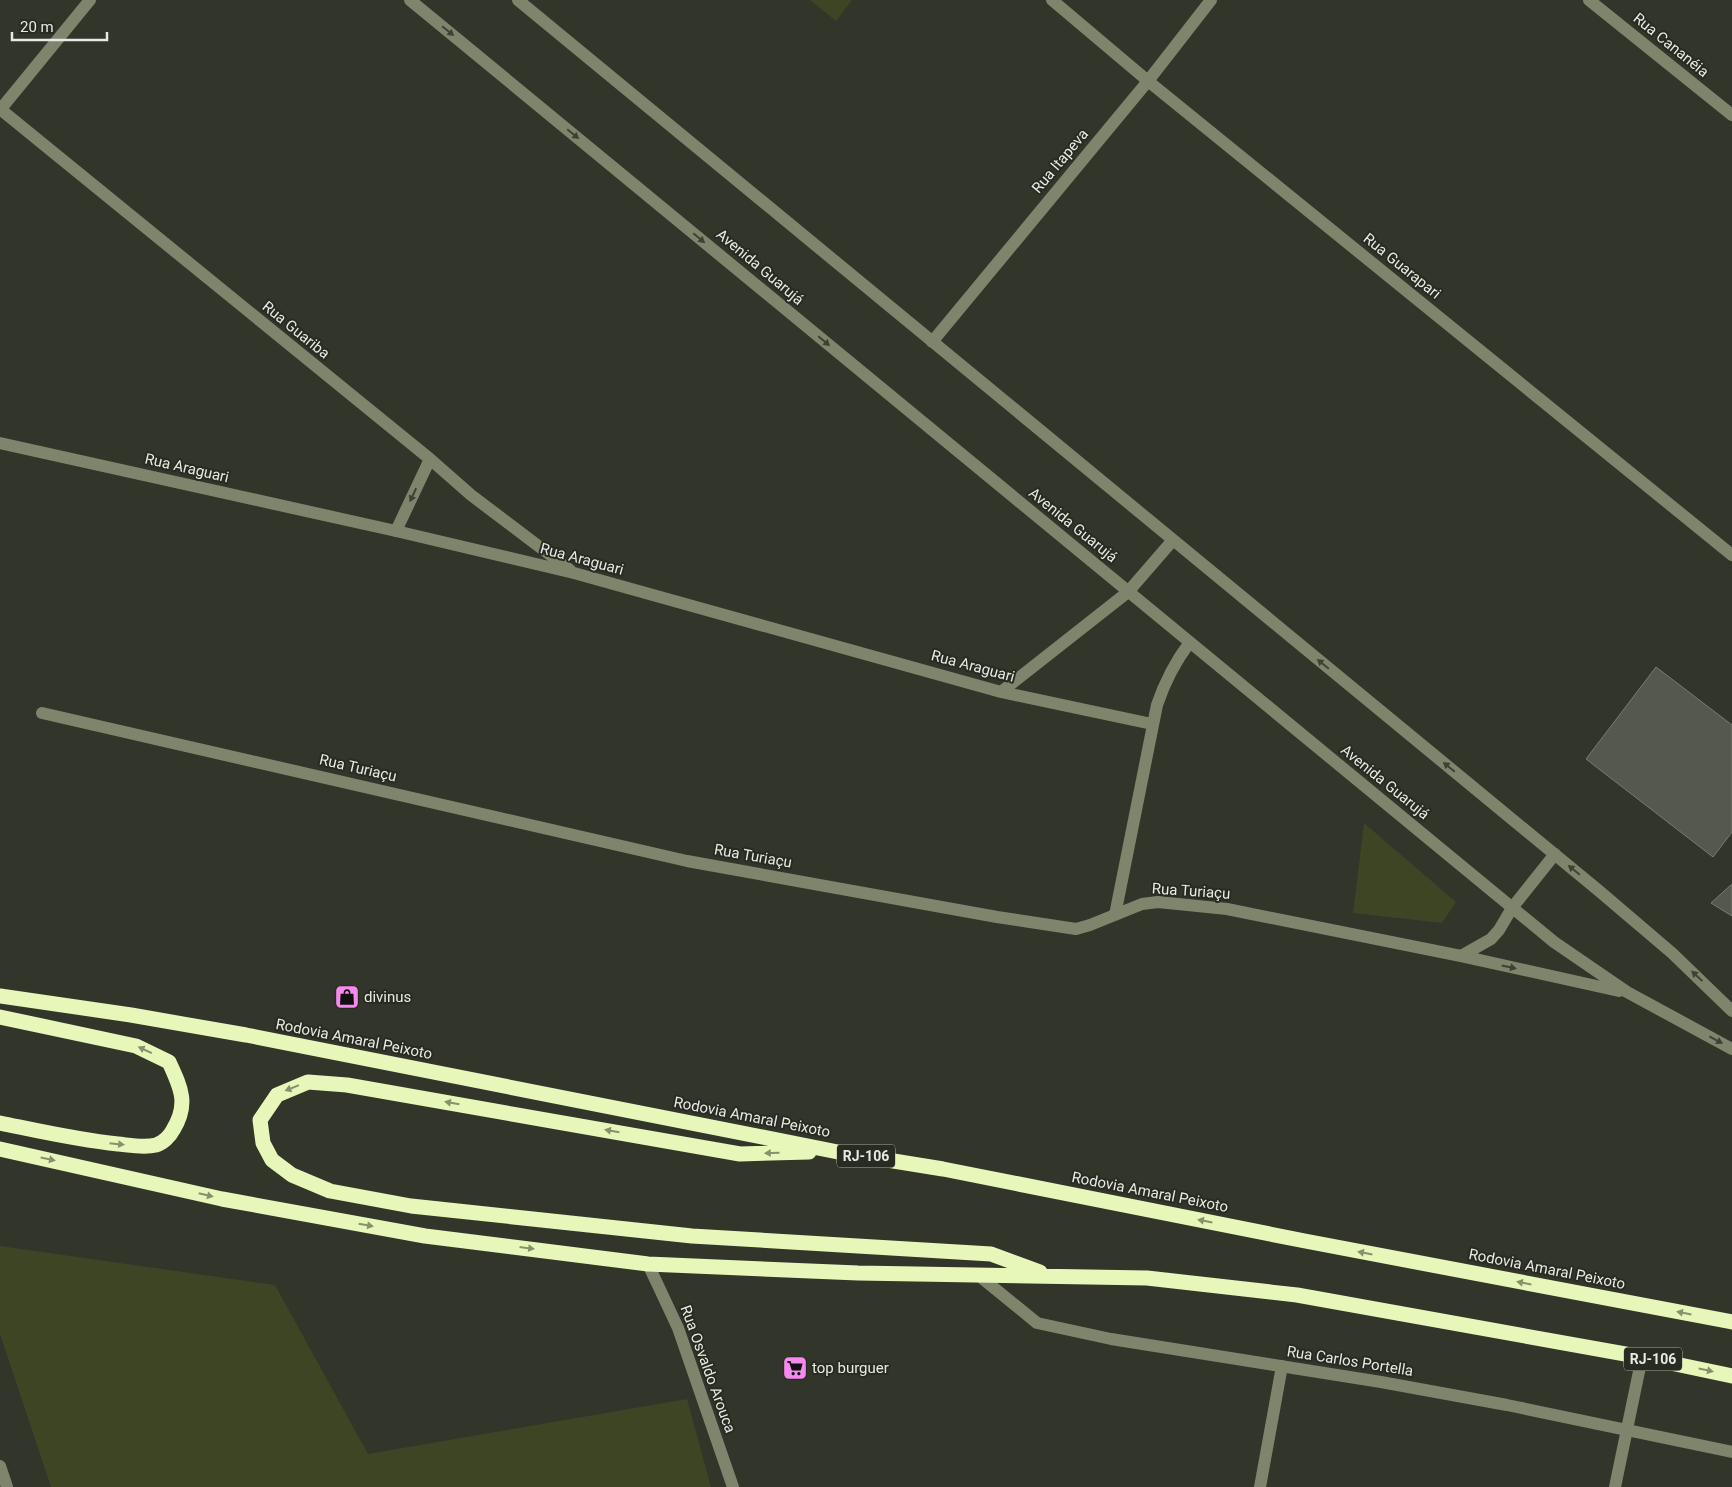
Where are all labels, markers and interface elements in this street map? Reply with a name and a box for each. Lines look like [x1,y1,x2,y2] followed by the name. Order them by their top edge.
[1630,9,1712,81] street label: Rua Cananéia
[12,10,108,42] scale bar
[20,18,54,36] text: 20 m
[442,25,454,36] one-way arrow
[1028,125,1092,197] street label: Rua Itapeva
[566,129,579,140] one-way arrow
[713,225,807,309] street label: Avenida Guarujá
[1360,229,1444,303] street label: Rua Guarapari
[692,232,705,243] one-way arrow
[259,297,333,363] street label: Rua Guariba
[817,335,830,346] one-way arrow
[143,450,231,486] street label: Rua Araguari
[1025,484,1121,566] street label: Avenida Guarujá
[409,488,417,502] one-way arrow
[538,539,626,579] street label: Rua Araguari
[929,646,1017,686] street label: Rua Araguari
[1317,658,1330,669] one-way arrow
[1337,741,1433,823] street label: Avenida Guarujá
[318,750,398,786] street label: Rua Turiaçu
[1443,761,1456,772] one-way arrow
[713,840,793,872] street label: Rua Turiaçu
[1568,865,1581,876] one-way arrow
[1151,879,1231,903] street label: Rua Turiaçu
[1501,963,1517,971] one-way arrow
[1692,970,1704,982] one-way arrow
[334,984,360,1010] shop icon: divinus
[364,988,411,1006] place label: divinus
[274,1015,434,1063] street label: Rodovia Amaral Peixoto
[1709,1036,1723,1044] one-way arrow
[138,1046,152,1054] one-way arrow
[285,1085,299,1093] one-way arrow
[672,1093,832,1141] street label: Rodovia Amaral Peixoto
[443,1099,459,1107] one-way arrow
[603,1127,619,1135] one-way arrow
[109,1140,125,1148] one-way arrow
[837,1144,895,1168] road number: RJ-106
[764,1149,780,1157] one-way arrow
[40,1156,56,1164] one-way arrow
[1070,1168,1230,1216] street label: Rodovia Amaral Peixoto
[199,1191,214,1199] one-way arrow
[1197,1217,1213,1225] one-way arrow
[358,1221,374,1229] one-way arrow
[519,1245,535,1253] one-way arrow
[1467,1245,1627,1293] street label: Rodovia Amaral Peixoto
[1356,1248,1372,1256] one-way arrow
[1516,1278,1532,1286] one-way arrow
[677,1303,739,1435] street label: Rua Osvaldo Arouca
[1676,1309,1692,1317] one-way arrow
[1286,1342,1414,1380] street label: Rua Carlos Portella
[1624,1348,1682,1370] road number: RJ-106
[782,1355,808,1381] supermarket icon: top burguer
[812,1359,889,1377] place label: top burguer
[1699,1367,1715,1375] one-way arrow

